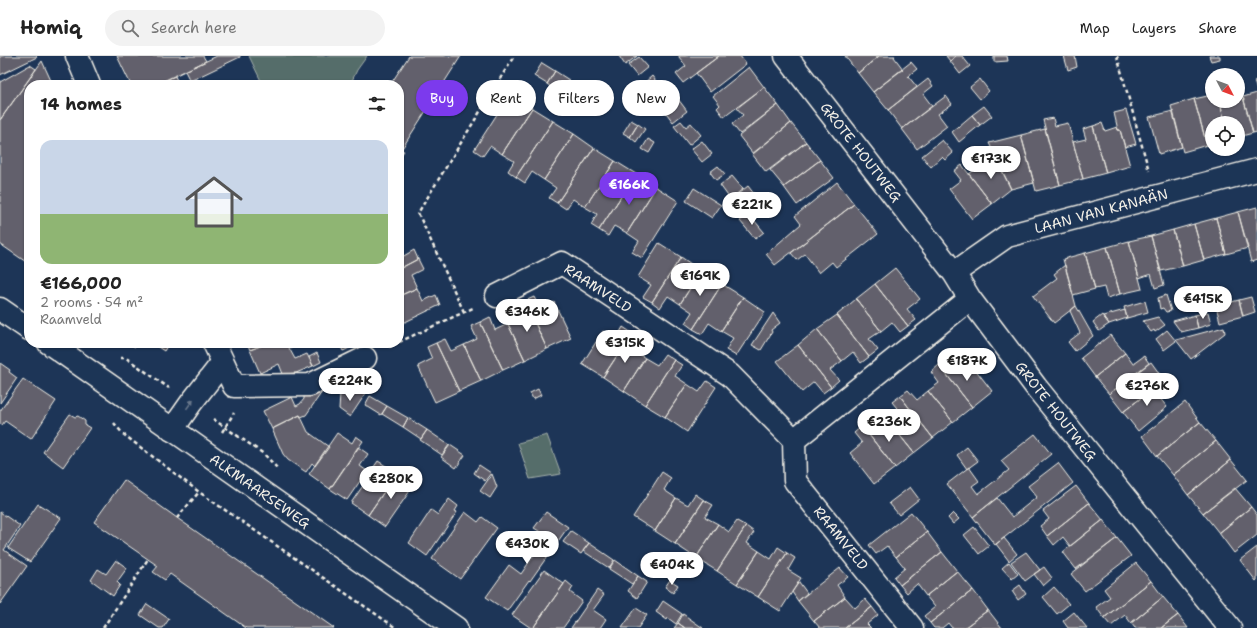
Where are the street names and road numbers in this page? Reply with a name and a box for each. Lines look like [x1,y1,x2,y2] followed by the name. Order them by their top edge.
[816,99,906,206] street label: GROTE HOUTWEG
[1032,185,1170,237] street label: LAAN VAN KANAÄN
[561,259,635,317] street label: RAAMVELD
[1011,358,1101,465] street label: GROTE HOUTWEG
[206,450,314,533] street label: ALKMAARSEWEG
[810,502,872,574] street label: RAAMVELD

